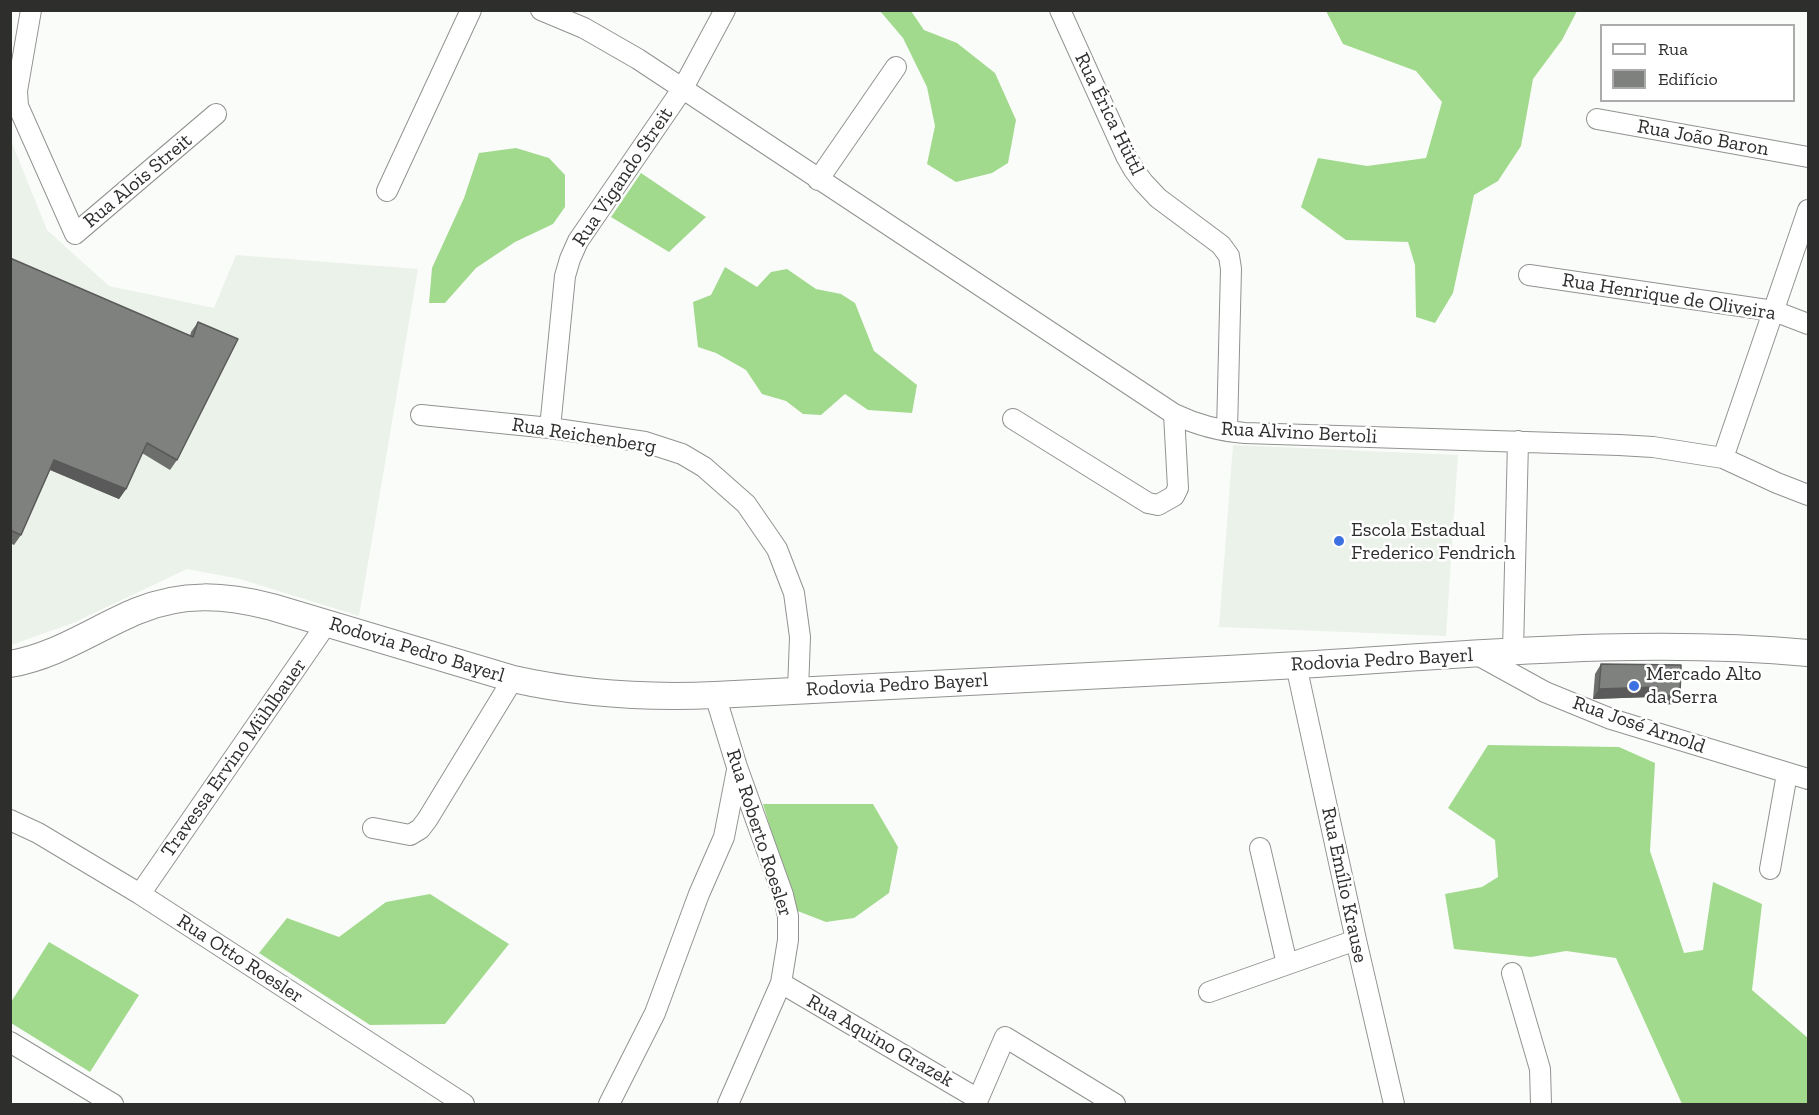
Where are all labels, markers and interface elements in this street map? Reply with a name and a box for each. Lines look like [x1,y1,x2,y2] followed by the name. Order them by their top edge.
[1600,24,1795,102] legend
[1658,38,1688,60] text: Rua
[1069,49,1149,179] street label: Rua Érica Hüttl
[1658,68,1718,90] text: Edifício
[568,103,678,251] street label: Rua Vigando Streit
[1635,115,1771,161] street label: Rua João Baron
[79,129,197,233] street label: Rua Alois Streit
[1560,268,1778,326] street label: Rua Henrique de Oliveira
[510,413,658,459] street label: Rua Reichenberg
[1220,417,1378,449] street label: Rua Alvino Bertoli
[1351,518,1515,565] place label: Escola Estadual Frederico Fendrich
[1332,534,1346,548] marker: Escola Estadual Frederico Fendrich
[326,612,508,688] street label: Rodovia Pedro Bayerl
[1290,643,1474,677] street label: Rodovia Pedro Bayerl
[156,654,312,862] street label: Travessa Ervino Mühlbauer
[1646,662,1762,709] place label: Mercado Alto da Serra
[805,668,989,702] street label: Rodovia Pedro Bayerl
[1627,679,1641,693] marker: Mercado Alto da Serra
[1570,691,1708,759] street label: Rua José Arnold
[721,746,797,920] street label: Rua Roberto Roesler
[1316,805,1372,965] street label: Rua Emílio Krause
[172,909,308,1009] street label: Rua Otto Roesler
[802,989,958,1093] street label: Rua Aquino Grazek

